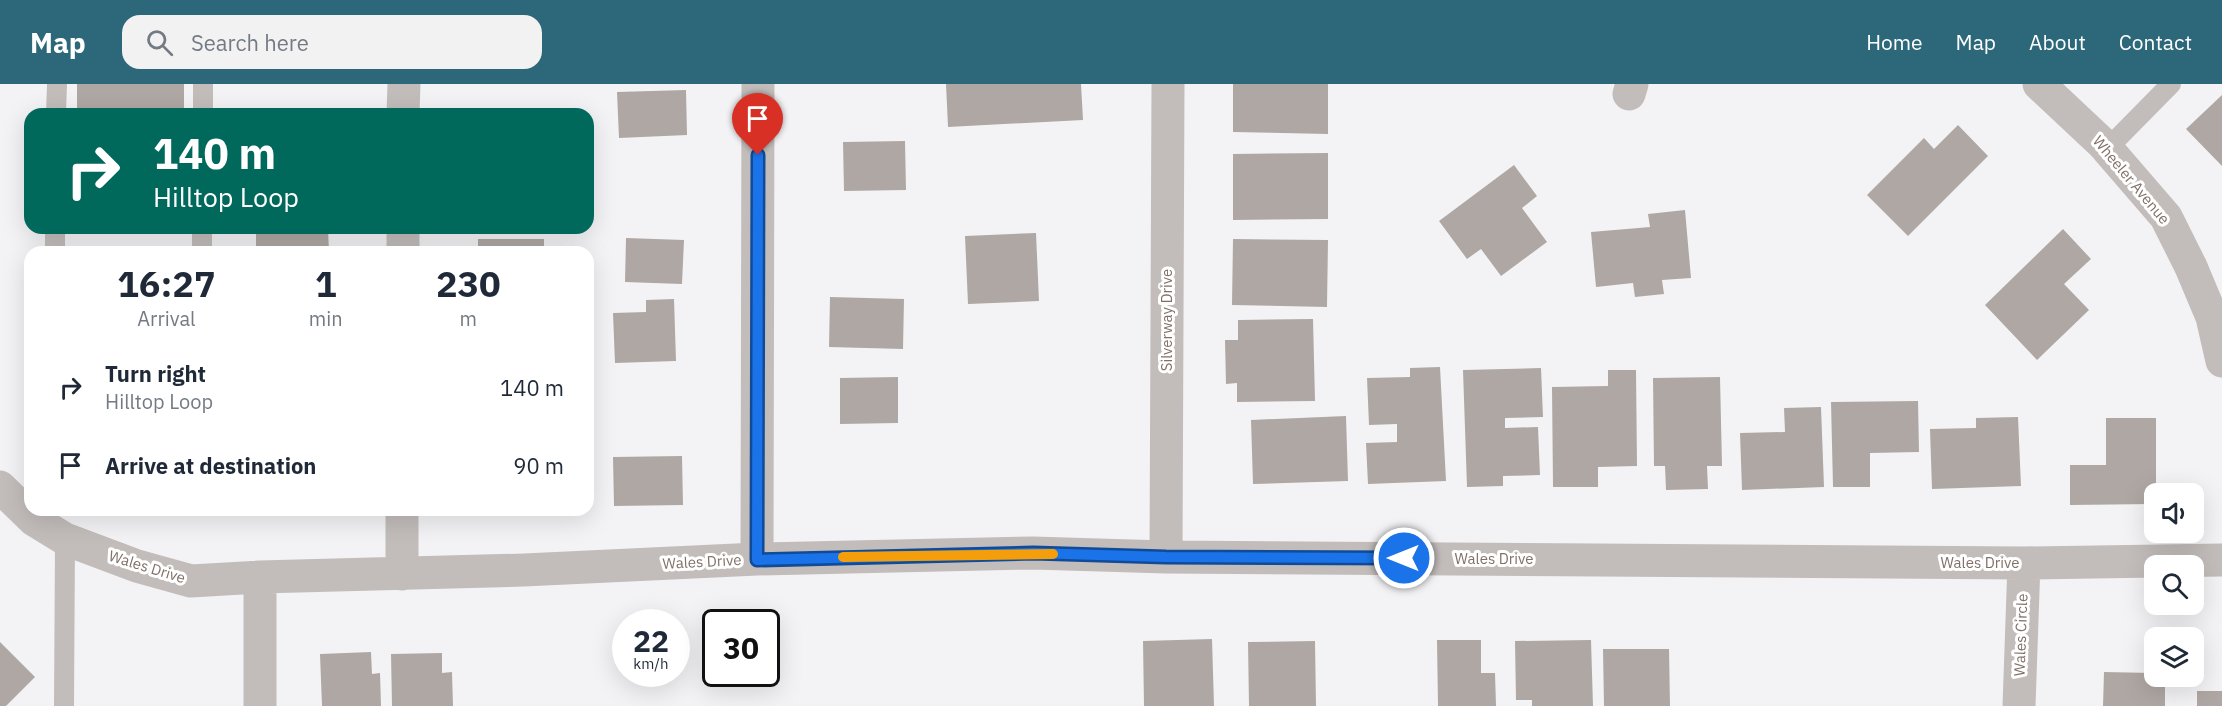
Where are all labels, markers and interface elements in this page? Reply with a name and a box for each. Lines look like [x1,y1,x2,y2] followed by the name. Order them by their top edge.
[122,15,542,69] search box
[30,24,86,61] text: Map
[143,26,176,59] icon: search
[191,28,309,57] text: Search here
[1866,28,1923,56] text: Home
[1956,28,1996,56] text: Map
[2029,28,2086,56] text: About
[2119,28,2192,56] text: Contact
[732,93,783,155] pin
[741,102,774,135] icon: arrive
[153,126,276,181] text: 140 m
[54,132,132,210] icon: right
[2089,132,2174,228] street label: Wheeler Avenue
[153,179,299,214] text: Hilltop Loop
[117,260,216,307] text: 16:27
[315,260,337,307] text: 1
[436,260,501,307] text: 230
[1157,269,1176,371] street label: Silverway Drive
[137,305,196,332] text: Arrival
[309,305,343,332] text: min
[460,305,477,332] text: m
[105,359,206,388] text: Turn right
[54,371,87,404] icon: right
[500,373,564,402] text: 140 m
[105,388,213,415] text: Hilltop Loop
[54,449,87,482] icon: arrive
[105,451,316,480] text: Arrive at destination
[513,451,564,480] text: 90 m
[2144,483,2204,687] map controls
[2144,483,2204,543] button: sound
[1372,526,1436,590] position arrow
[106,546,188,587] street label: Wales Drive
[1454,549,1534,568] street label: Wales Drive
[662,550,742,573] street label: Wales Drive
[1940,553,2020,572] street label: Wales Drive
[2144,555,2204,615] button: search
[2010,593,2031,677] street label: Wales Circle
[702,609,780,687] speed limit sign: 30
[633,621,669,660] text: 22
[2144,627,2204,687] button: layers
[633,654,669,673] text: km/h

